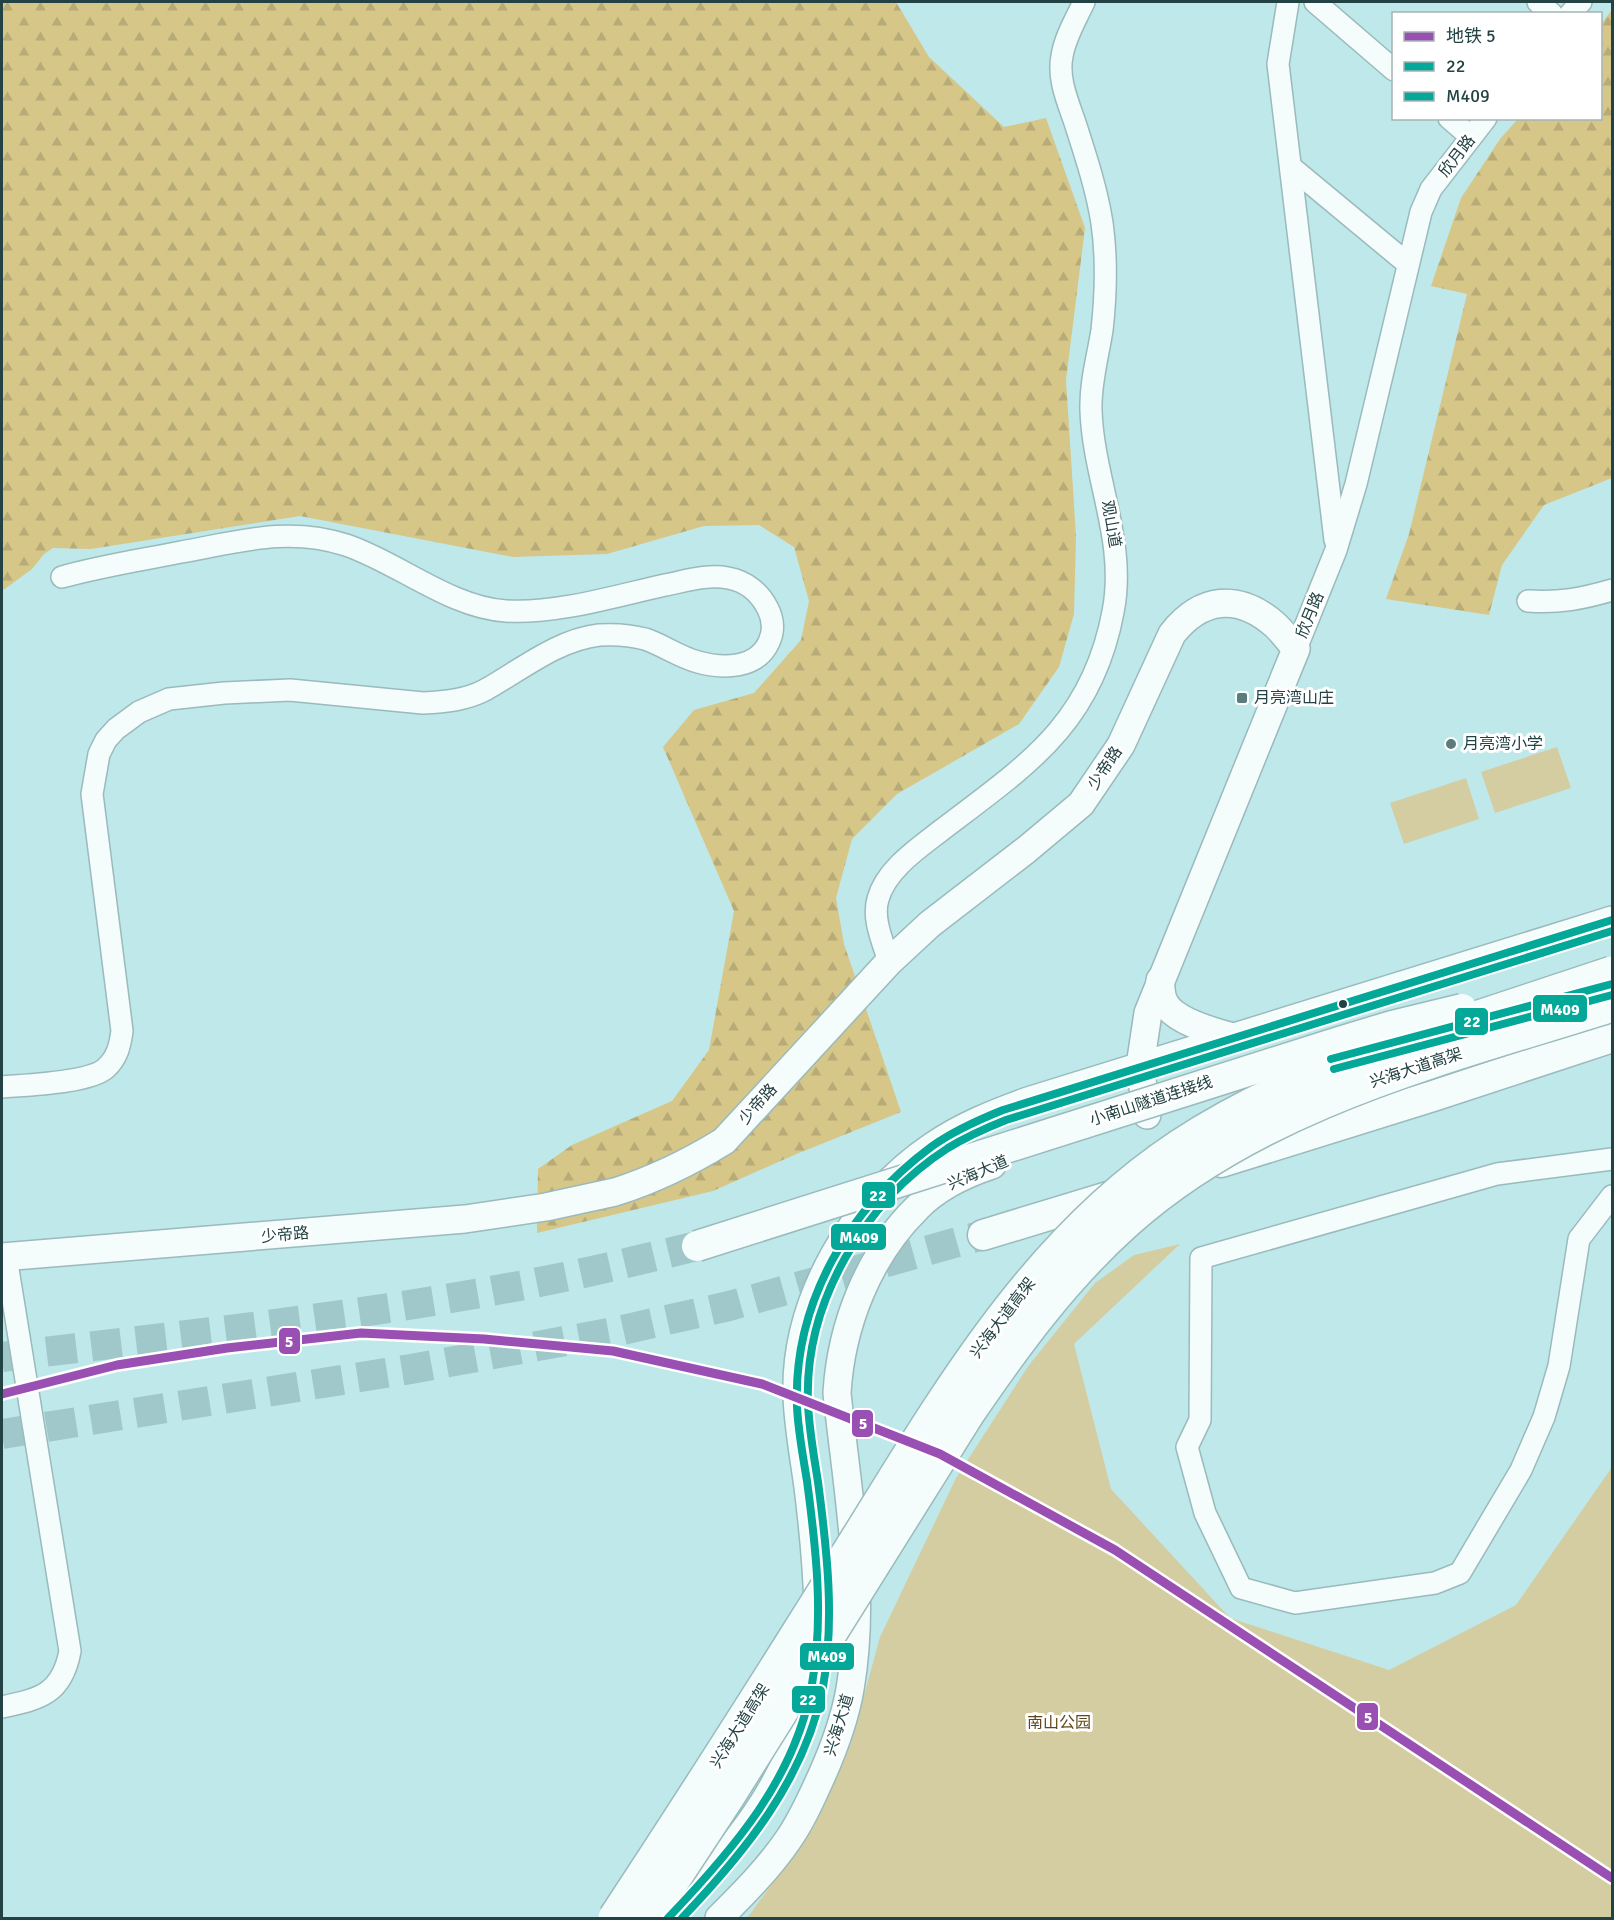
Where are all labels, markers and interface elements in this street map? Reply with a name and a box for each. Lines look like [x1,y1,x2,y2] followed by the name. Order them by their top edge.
[1392,12,1602,120] legend
[1446,25,1496,47] text: 地铁 5
[1446,55,1465,77] text: 22
[1446,85,1490,107] text: M409
[1434,131,1480,181] street label: 欣月路
[1097,499,1125,549] street label: 观山道
[1292,589,1328,641] street label: 欣月路
[1254,688,1334,708] place label: 月亮湾山庄
[1235,691,1249,705] marker: 月亮湾山庄
[1463,734,1543,754] place label: 月亮湾小学
[1444,737,1458,751] marker: 月亮湾小学
[1083,743,1127,793] street label: 少帝路
[1532,994,1588,1023] line badge: M409
[1337,998,1349,1010] unlabelled marker
[1540,1000,1580,1020] text: M409
[1454,1007,1489,1036] line badge: 22
[1463,1012,1481,1032] text: 22
[1367,1044,1465,1092] street label: 兴海大道高架
[1087,1072,1215,1130] street label: 小南山隧道连接线
[735,1079,781,1129] street label: 少帝路
[945,1151,1011,1195] street label: 兴海大道
[861,1181,896,1209] line badge: 22
[869,1186,887,1206] text: 22
[260,1223,310,1247] street label: 少帝路
[830,1223,887,1251] line badge: M409
[839,1228,879,1248] text: M409
[966,1274,1040,1362] street label: 兴海大道高架
[278,1327,301,1355] line badge: 5
[285,1332,293,1352] text: 5
[851,1409,874,1438] line badge: 5
[859,1414,867,1434] text: 5
[799,1642,855,1671] line badge: M409
[807,1647,847,1667] text: M409
[706,1680,774,1772] street label: 兴海大道高架
[791,1685,826,1714] line badge: 22
[799,1690,817,1710] text: 22
[820,1691,858,1759] street label: 兴海大道
[1356,1702,1379,1731] line badge: 5
[1364,1708,1372,1728] text: 5
[1027,1713,1091,1733] park label: 南山公园

